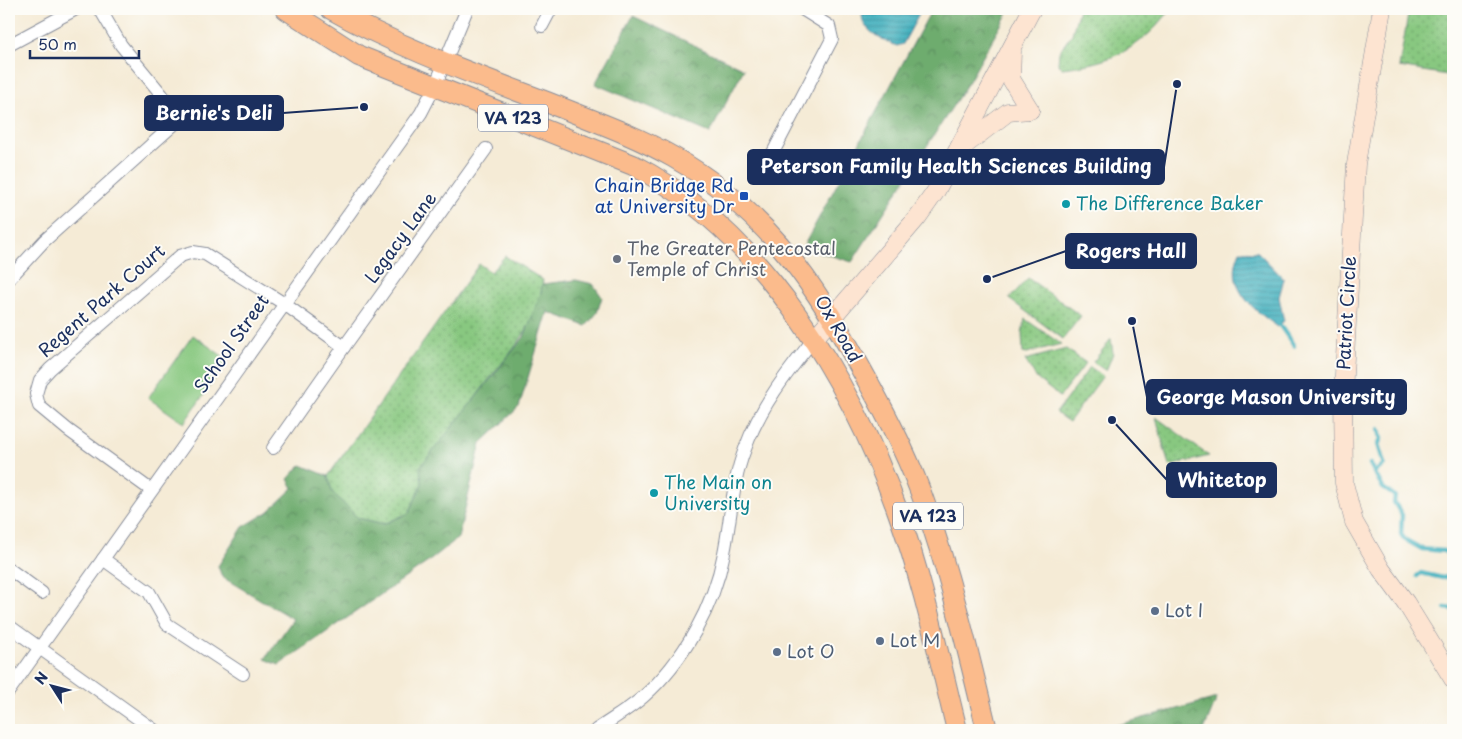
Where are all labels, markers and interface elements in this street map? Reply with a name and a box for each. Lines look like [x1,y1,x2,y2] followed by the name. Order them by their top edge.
[30,28,139,60] scale bar
[38,32,77,55] text: 50 m
[145,96,283,130] callout: Bernie's Deli
[155,98,273,126] text: Bernie's Deli
[478,105,548,132] road number: VA 123
[748,150,1164,184] callout: Peterson Family Health Sciences Building
[761,151,1152,179] text: Peterson Family Health Sciences Building
[594,171,735,219] place label: Chain Bridge Rd at University Dr
[357,186,442,288] street label: Legacy Lane
[1076,189,1264,216] place label: The Difference Baker
[738,190,750,202] marker: Chain Bridge Rd at University Dr
[1060,198,1072,210] marker: The Difference Baker
[627,234,836,282] place label: The Greater Pentecostal Temple of Christ
[1066,234,1196,268] callout: Rogers Hall
[1076,236,1186,264] text: Rogers Hall
[32,237,170,363] street label: Regent Park Court
[611,253,623,265] marker: The Greater Pentecostal Temple of Christ
[1329,255,1362,371] street label: Patriot Circle
[187,288,275,398] street label: School Street
[809,289,869,367] street label: Ox Road
[1147,380,1406,414] callout: George Mason University
[1156,382,1396,410] text: George Mason University
[1167,463,1276,497] callout: Whitetop
[1177,465,1267,493] text: Whitetop
[664,468,772,516] place label: The Main on University
[648,487,660,499] marker: The Main on University
[893,502,963,530] road number: VA 123
[1165,596,1203,623] place label: Lot I
[1149,605,1161,617] marker: Lot I
[890,626,940,653] place label: Lot M
[874,635,886,647] marker: Lot M
[787,637,835,664] place label: Lot O
[771,646,783,658] marker: Lot O
[28,662,78,712] north arrow
[29,667,53,689] text: N

